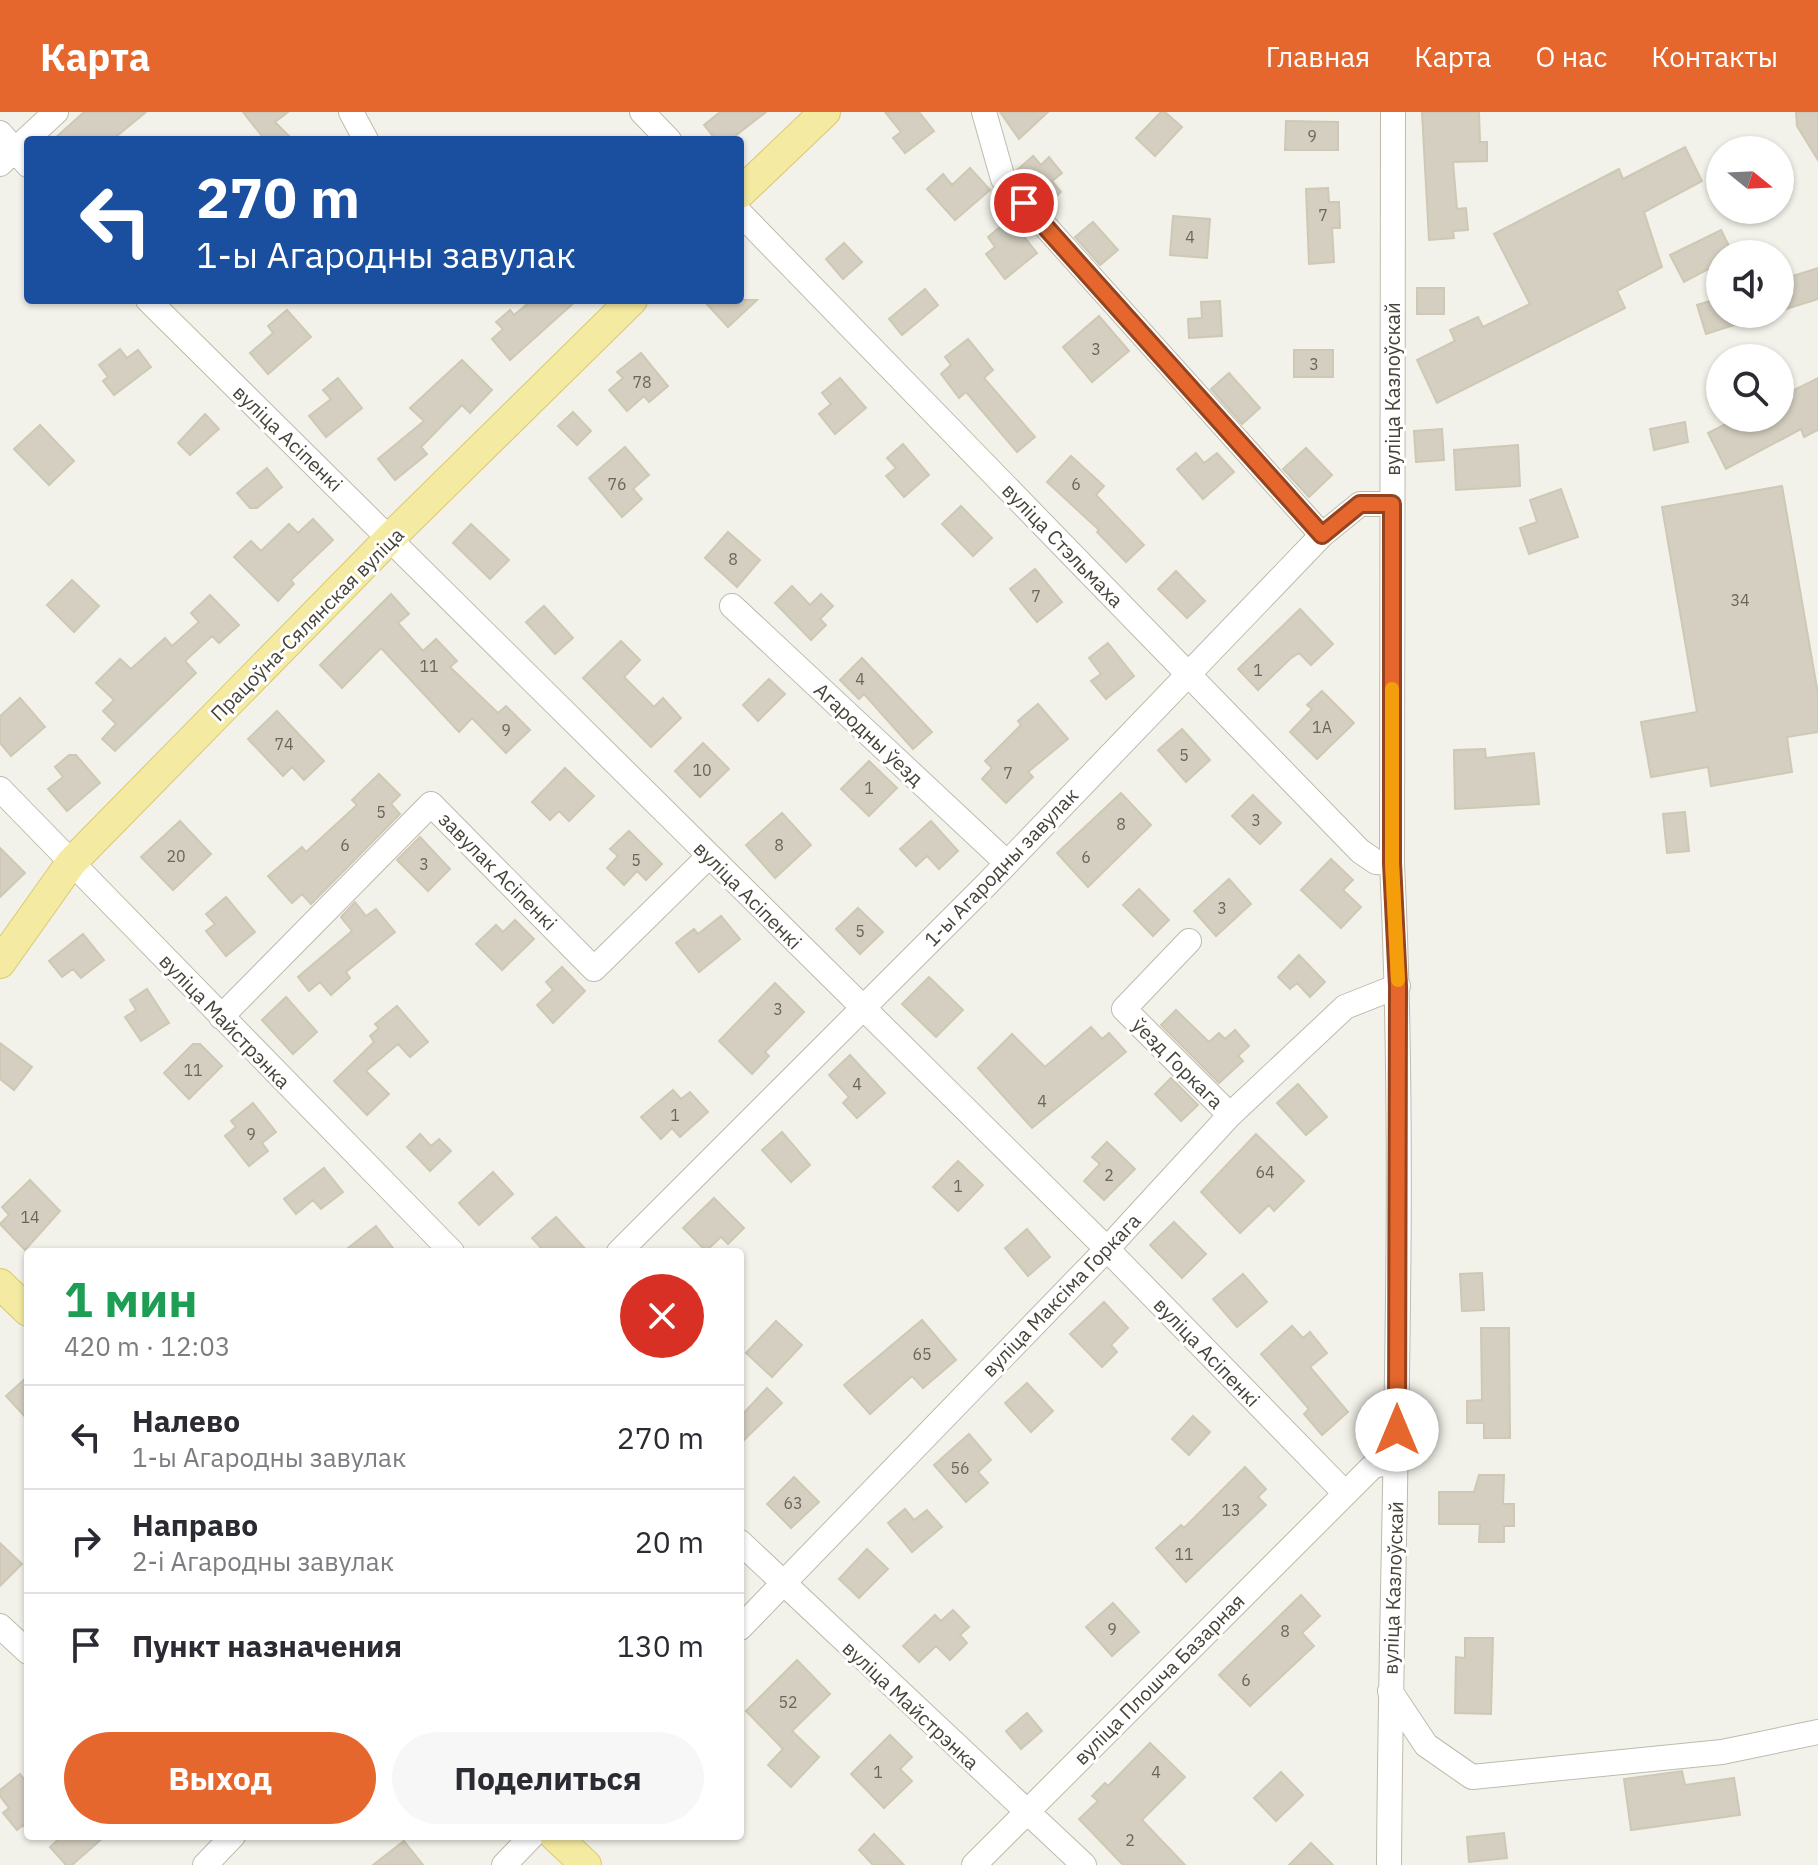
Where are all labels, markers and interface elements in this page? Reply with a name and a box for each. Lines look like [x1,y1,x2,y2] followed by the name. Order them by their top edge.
[40,32,150,81] text: Карта
[1266,38,1370,75] text: Главная
[1414,38,1491,75] text: Карта
[1535,38,1607,75] text: О нас
[1651,38,1778,75] text: Контакты
[1307,126,1317,146] house number: 9
[1706,136,1794,224] north arrow
[1706,136,1794,432] map controls
[196,161,360,233] text: 270 m
[64,168,168,272] icon: left
[990,169,1058,237] pin
[1002,181,1046,225] icon: arrive
[1318,205,1328,225] house number: 7
[1185,227,1195,247] house number: 4
[196,231,576,278] text: 1-ы Агародны завулак
[1706,240,1794,328] button: sound
[1379,302,1406,476] street label: вуліца Казлоўскай
[1091,339,1101,359] house number: 3
[1706,344,1794,432] button: search
[1309,354,1319,374] house number: 3
[632,372,652,392] house number: 78
[227,379,349,497] street label: вуліца Асіпенкі
[607,474,627,494] house number: 76
[1071,474,1081,494] house number: 6
[997,477,1130,613] street label: вуліца Стэльмаха
[204,521,410,727] street label: Працоўна-Сялянская вуліца
[728,549,738,569] house number: 8
[1031,586,1041,606] house number: 7
[1730,590,1750,610] house number: 34
[419,656,439,676] house number: 11
[1253,660,1263,680] house number: 1
[855,669,865,689] house number: 4
[809,676,930,792] street label: Агародны ўезд
[1312,717,1332,737] house number: 1А
[501,720,511,740] house number: 9
[274,734,294,754] house number: 74
[1179,745,1189,765] house number: 5
[692,760,712,780] house number: 10
[1003,763,1013,783] house number: 7
[864,778,874,798] house number: 1
[918,782,1084,952] street label: 1-ы Агародны завулак
[376,802,386,822] house number: 5
[433,806,563,936] street label: завулак Асіпенкі
[1251,810,1261,830] house number: 3
[1116,814,1126,834] house number: 8
[340,835,350,855] house number: 6
[688,835,808,955] street label: вуліца Асіпенкі
[774,835,784,855] house number: 8
[166,846,186,866] house number: 20
[1081,847,1091,867] house number: 6
[631,850,641,870] house number: 5
[419,854,429,874] house number: 3
[1217,898,1227,918] house number: 3
[855,921,865,941] house number: 5
[154,948,297,1095] street label: вуліца Майстрэнка
[773,999,783,1019] house number: 3
[1126,1011,1230,1115] street label: ўезд Горкага
[183,1060,203,1080] house number: 11
[852,1074,862,1094] house number: 4
[1037,1091,1047,1111] house number: 4
[670,1105,680,1125] house number: 1
[246,1124,256,1144] house number: 9
[1255,1162,1275,1182] house number: 64
[1104,1165,1114,1185] house number: 2
[953,1176,963,1196] house number: 1
[20,1207,40,1227] house number: 14
[976,1207,1147,1383] street label: вуліца Максіма Горкага
[64,1268,198,1330] text: 1 мин
[620,1274,704,1358] button: close
[1148,1291,1266,1413] street label: вуліца Асіпенкі
[64,1329,230,1363] text: 420 m · 12:03
[912,1344,932,1364] house number: 65
[1355,1388,1439,1472] position arrow
[132,1401,240,1440] text: Налево
[64,1415,108,1459] icon: left
[617,1418,704,1457] text: 270 m
[132,1440,406,1474] text: 1-ы Агародны завулак
[950,1458,970,1478] house number: 56
[783,1493,803,1513] house number: 63
[1221,1500,1241,1520] house number: 13
[1376,1501,1410,1675] street label: вуліца Казлоўскай
[132,1505,258,1544] text: Направо
[64,1519,108,1563] icon: right
[635,1522,704,1561] text: 20 m
[132,1544,394,1578] text: 2-і Агародны завулак
[1174,1544,1194,1564] house number: 11
[1068,1588,1250,1770] street label: вуліца Плошча Базарная
[1107,1619,1117,1639] house number: 9
[1280,1621,1290,1641] house number: 8
[64,1623,108,1667] icon: arrive
[132,1626,402,1665] text: Пункт назначения
[617,1626,704,1665] text: 130 m
[837,1635,985,1776] street label: вуліца Майстрэнка
[1241,1670,1251,1690] house number: 6
[778,1692,798,1712] house number: 52
[64,1732,376,1824] button: Выход
[392,1732,704,1824] button: Поделиться
[873,1762,883,1782] house number: 1
[1151,1762,1161,1782] house number: 4
[1125,1830,1135,1850] house number: 2

